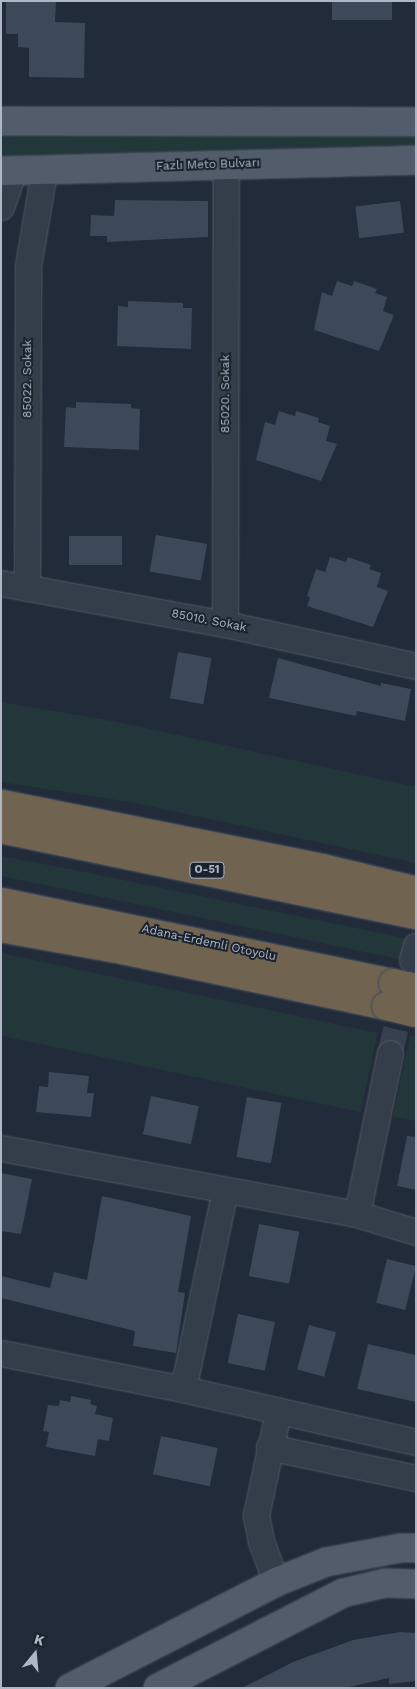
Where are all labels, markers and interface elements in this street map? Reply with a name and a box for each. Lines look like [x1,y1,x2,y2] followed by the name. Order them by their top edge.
[156,156,260,174] street label: Fazlı Meto Bulvarı
[21,340,35,418] street label: 85022. Sokak
[219,355,233,433] street label: 85020. Sokak
[170,607,248,635] street label: 85010. Sokak
[188,862,226,878] road number: O-51
[141,922,277,964] street label: Adana-Erdemli Otoyolu
[10,1629,60,1679] north arrow
[32,1631,46,1649] text: K

